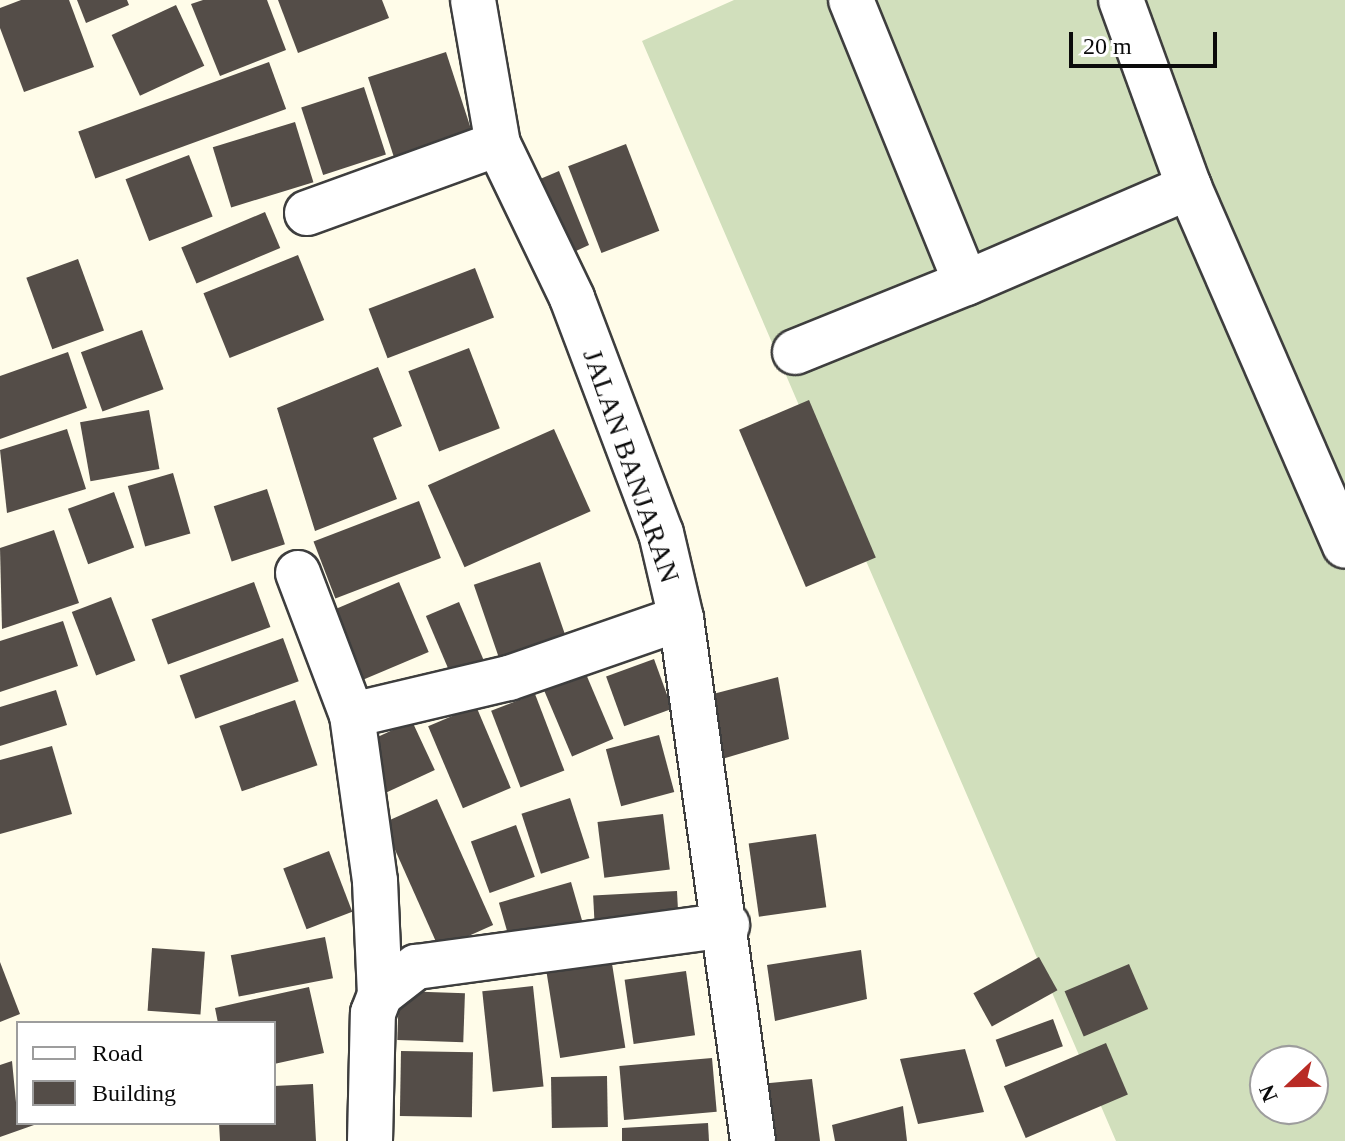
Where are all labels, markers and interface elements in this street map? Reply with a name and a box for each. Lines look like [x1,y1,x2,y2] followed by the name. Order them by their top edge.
[1073,16,1221,66] scale bar
[1083,33,1132,59] text: 20 m
[575,345,687,587] street label: JALAN BANJARAN
[16,1021,276,1125] legend
[92,1040,143,1066] text: Road
[1249,1045,1329,1125] north arrow
[92,1080,176,1106] text: Building
[1254,1081,1283,1105] text: N

